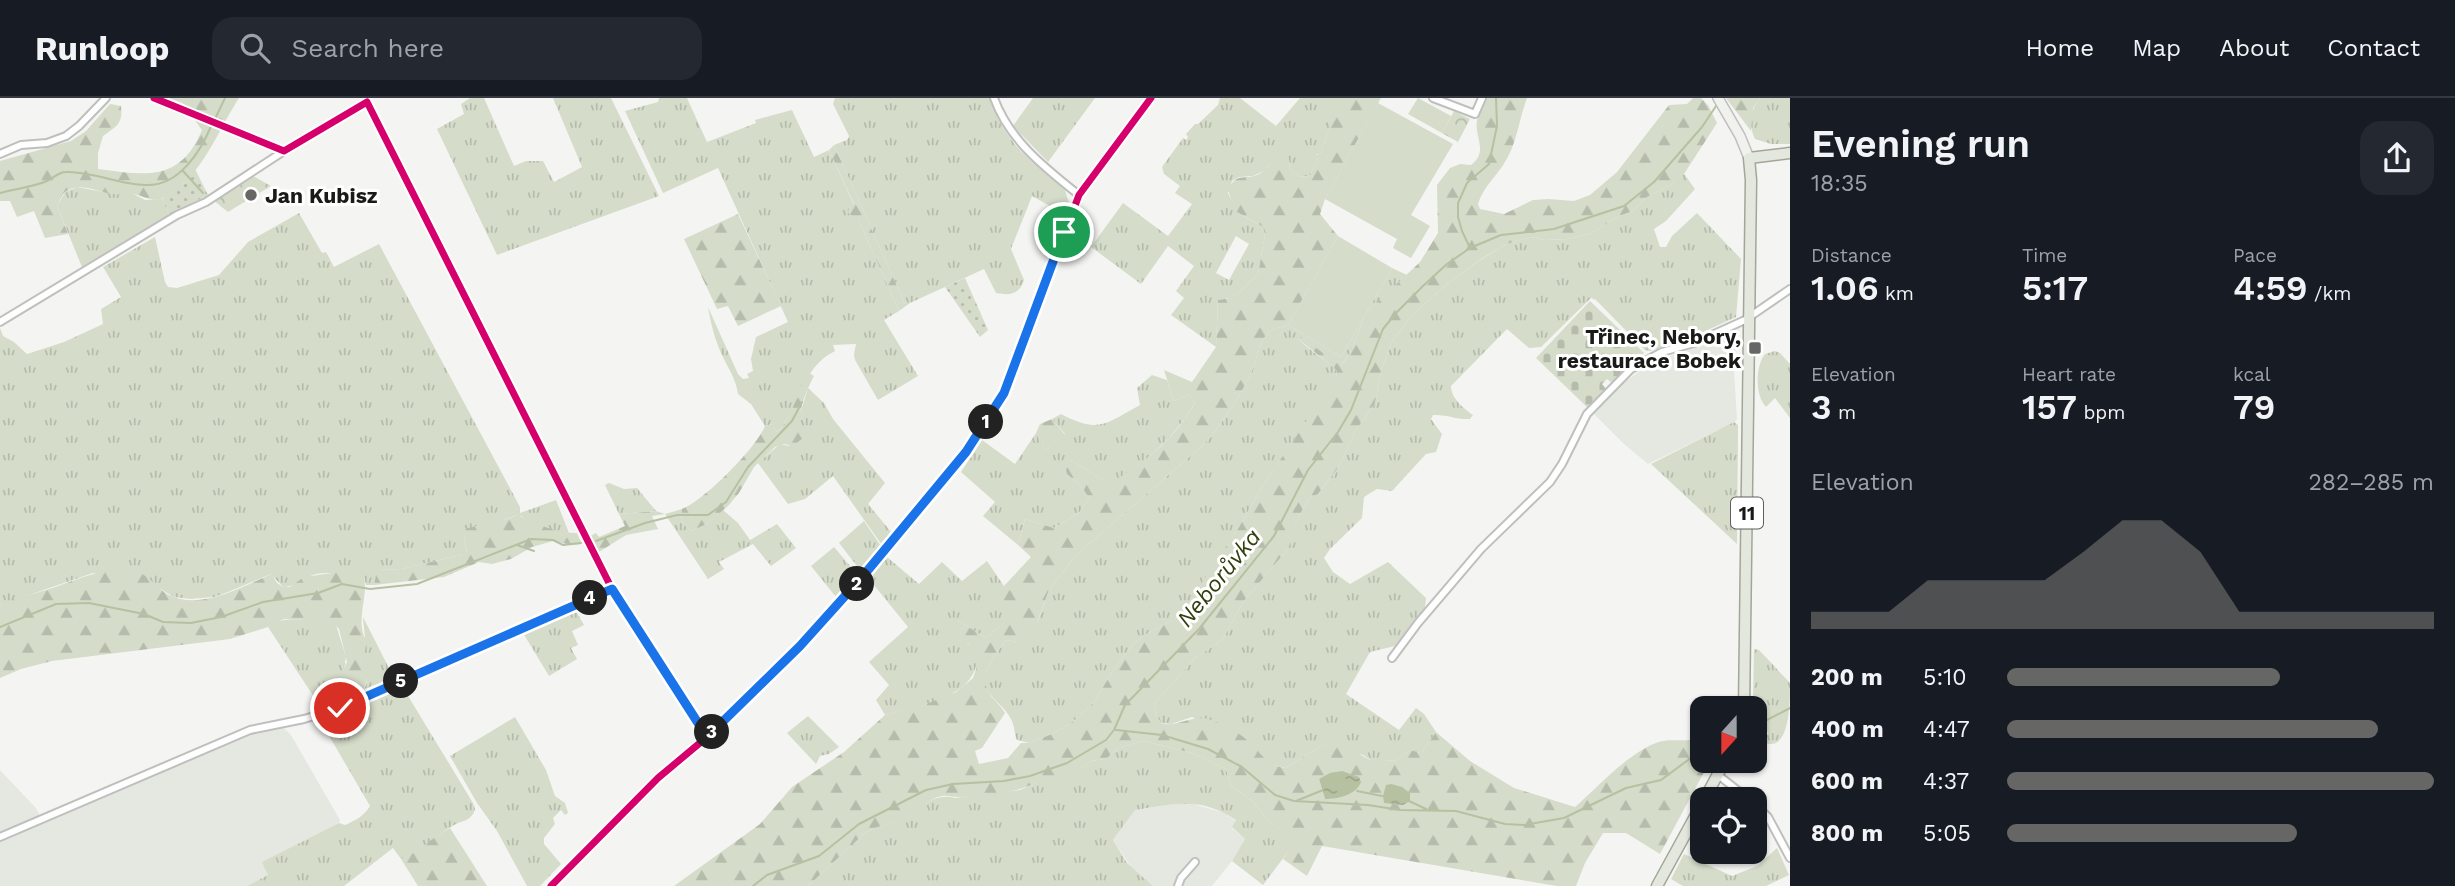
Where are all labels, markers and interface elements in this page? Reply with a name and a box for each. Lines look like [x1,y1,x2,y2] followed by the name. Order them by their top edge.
[212,17,702,80] search box
[35,29,170,68] text: Runloop
[236,29,274,67] icon: search
[292,33,444,63] text: Search here
[2026,34,2094,62] text: Home
[2132,34,2181,62] text: Map
[2219,34,2289,62] text: About
[2327,34,2420,62] text: Contact
[2360,121,2434,195] button: share
[1811,122,2030,166] text: Evening run
[1811,170,1868,197] text: 18:35
[265,183,378,208] place label: Jan Kubisz
[243,187,259,203] marker: Jan Kubisz
[1034,202,1094,262] pin
[1045,213,1083,251] icon: arrive
[1811,244,1892,267] text: Distance
[2022,244,2067,267] text: Time
[2233,244,2277,267] text: Pace
[1811,267,1879,309] text: 1.06
[2022,267,2088,309] text: 5:17
[2233,267,2308,309] text: 4:59
[1879,282,1914,305] text: km
[2308,282,2351,305] text: /km
[1558,324,1742,373] place label: Třinec, Nebory, restaurace Bobek
[1747,340,1763,356] marker: Třinec, Nebory, restaurace Bobek
[1811,363,1896,386] text: Elevation
[2022,363,2116,386] text: Heart rate
[2233,363,2271,386] text: kcal
[1811,386,1832,428] text: 3
[2022,386,2077,428] text: 157
[2233,386,2275,428] text: 79
[1832,401,1856,424] text: m
[2077,401,2125,424] text: bpm
[968,404,1004,440] pin: 1
[981,410,990,433] text: 1
[1811,469,1914,496] text: Elevation
[2308,469,2434,496] text: 282–285 m
[1731,498,1763,528] road number: 11
[1172,524,1266,632] water label: Neborůvka
[840,566,874,602] pin: 2
[851,572,862,595] text: 2
[572,580,608,616] pin: 4
[583,586,596,609] text: 4
[384,664,418,698] pin: 5
[1811,664,1883,691] text: 200 m
[1923,664,1966,691] text: 5:10
[395,669,406,692] text: 5
[310,678,370,738] pin
[321,689,359,727] icon: check
[1690,696,1768,774] north arrow
[1690,696,1767,864] map controls
[694,714,730,750] pin: 3
[1811,716,1884,743] text: 400 m
[1923,716,1970,743] text: 4:47
[706,720,717,743] text: 3
[1811,768,1883,795] text: 600 m
[1923,768,1969,795] text: 4:37
[1690,787,1767,864] button: locate
[1811,820,1883,847] text: 800 m
[1923,820,1971,847] text: 5:05

